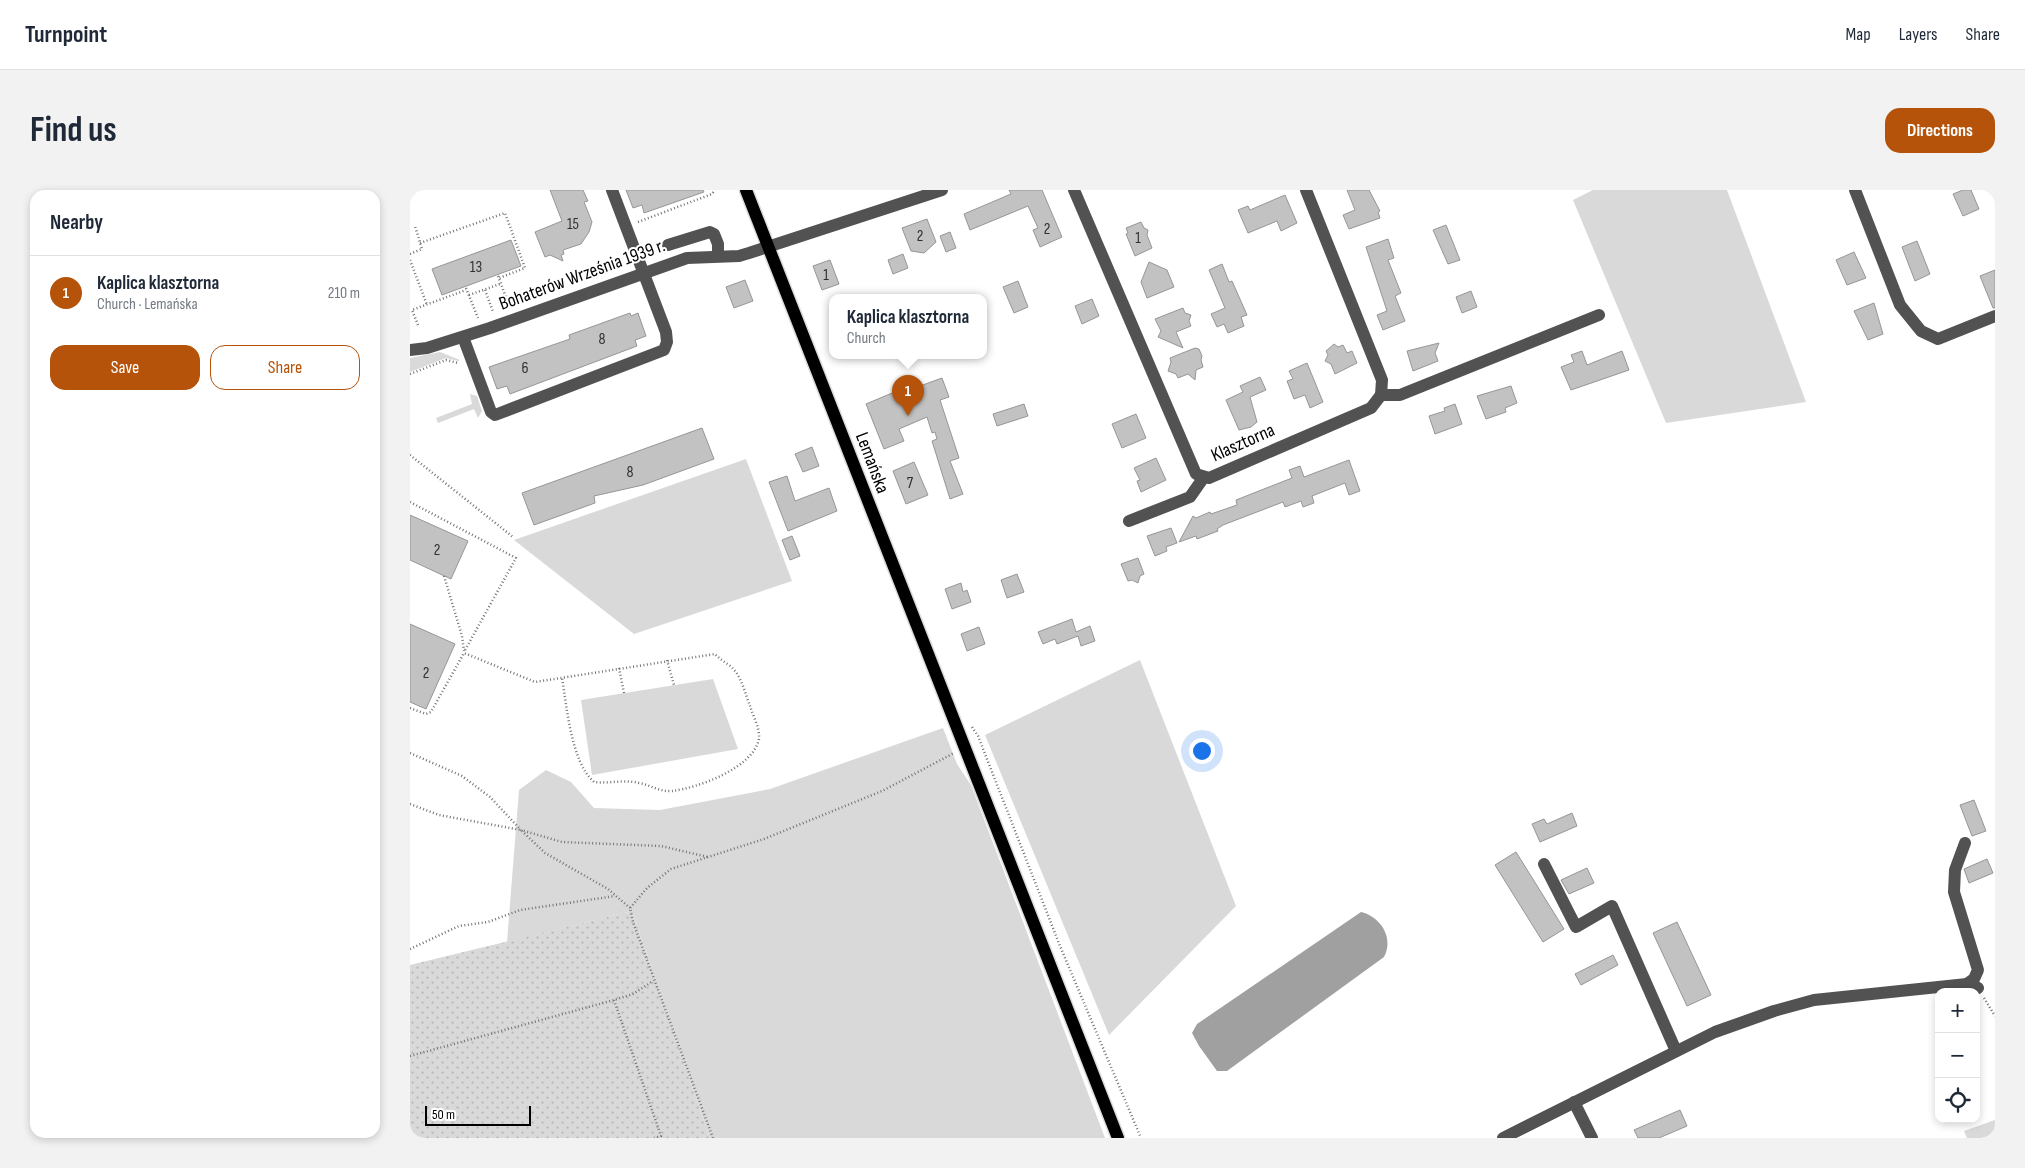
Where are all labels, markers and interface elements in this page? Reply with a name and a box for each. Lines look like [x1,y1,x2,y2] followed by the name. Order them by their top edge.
[25,20,107,49] text: Turnpoint
[1846,24,1871,45] text: Map
[1899,24,1938,45] text: Layers
[1966,24,2000,45] text: Share
[1885,108,1995,153] button: Directions
[30,109,117,152] text: Find us
[50,210,103,235] text: Nearby
[567,215,579,234] house number: 15
[1044,220,1050,239] house number: 2
[917,227,923,246] house number: 2
[1135,229,1141,248] house number: 1
[496,234,668,316] street label: Bohaterów Września 1939 r.
[470,258,482,277] house number: 13
[823,266,829,285] house number: 1
[97,272,219,295] text: Kaplica klasztorna
[63,284,69,303] text: 1
[328,284,360,303] text: 210 m
[829,294,987,359] popup
[97,295,198,314] text: Church · Lemańska
[847,306,969,329] text: Kaplica klasztorna
[847,329,886,348] text: Church
[598,330,606,349] house number: 8
[50,345,200,390] button: Save
[210,345,360,390] button: Share
[521,359,529,378] house number: 6
[892,375,924,416] pin: 1
[1208,419,1278,467] street label: Klasztorna
[850,429,894,497] street label: Lemańska
[626,463,634,482] house number: 8
[907,474,914,493] house number: 7
[434,541,440,560] house number: 2
[423,664,429,683] house number: 2
[1189,738,1215,764] your location
[1935,988,1980,1123] map controls
[1935,988,1980,1033] button: +
[1935,1033,1980,1078] button: −
[1935,1078,1980,1123] button: locate
[425,1103,531,1126] scale bar
[432,1106,455,1123] text: 50 m

